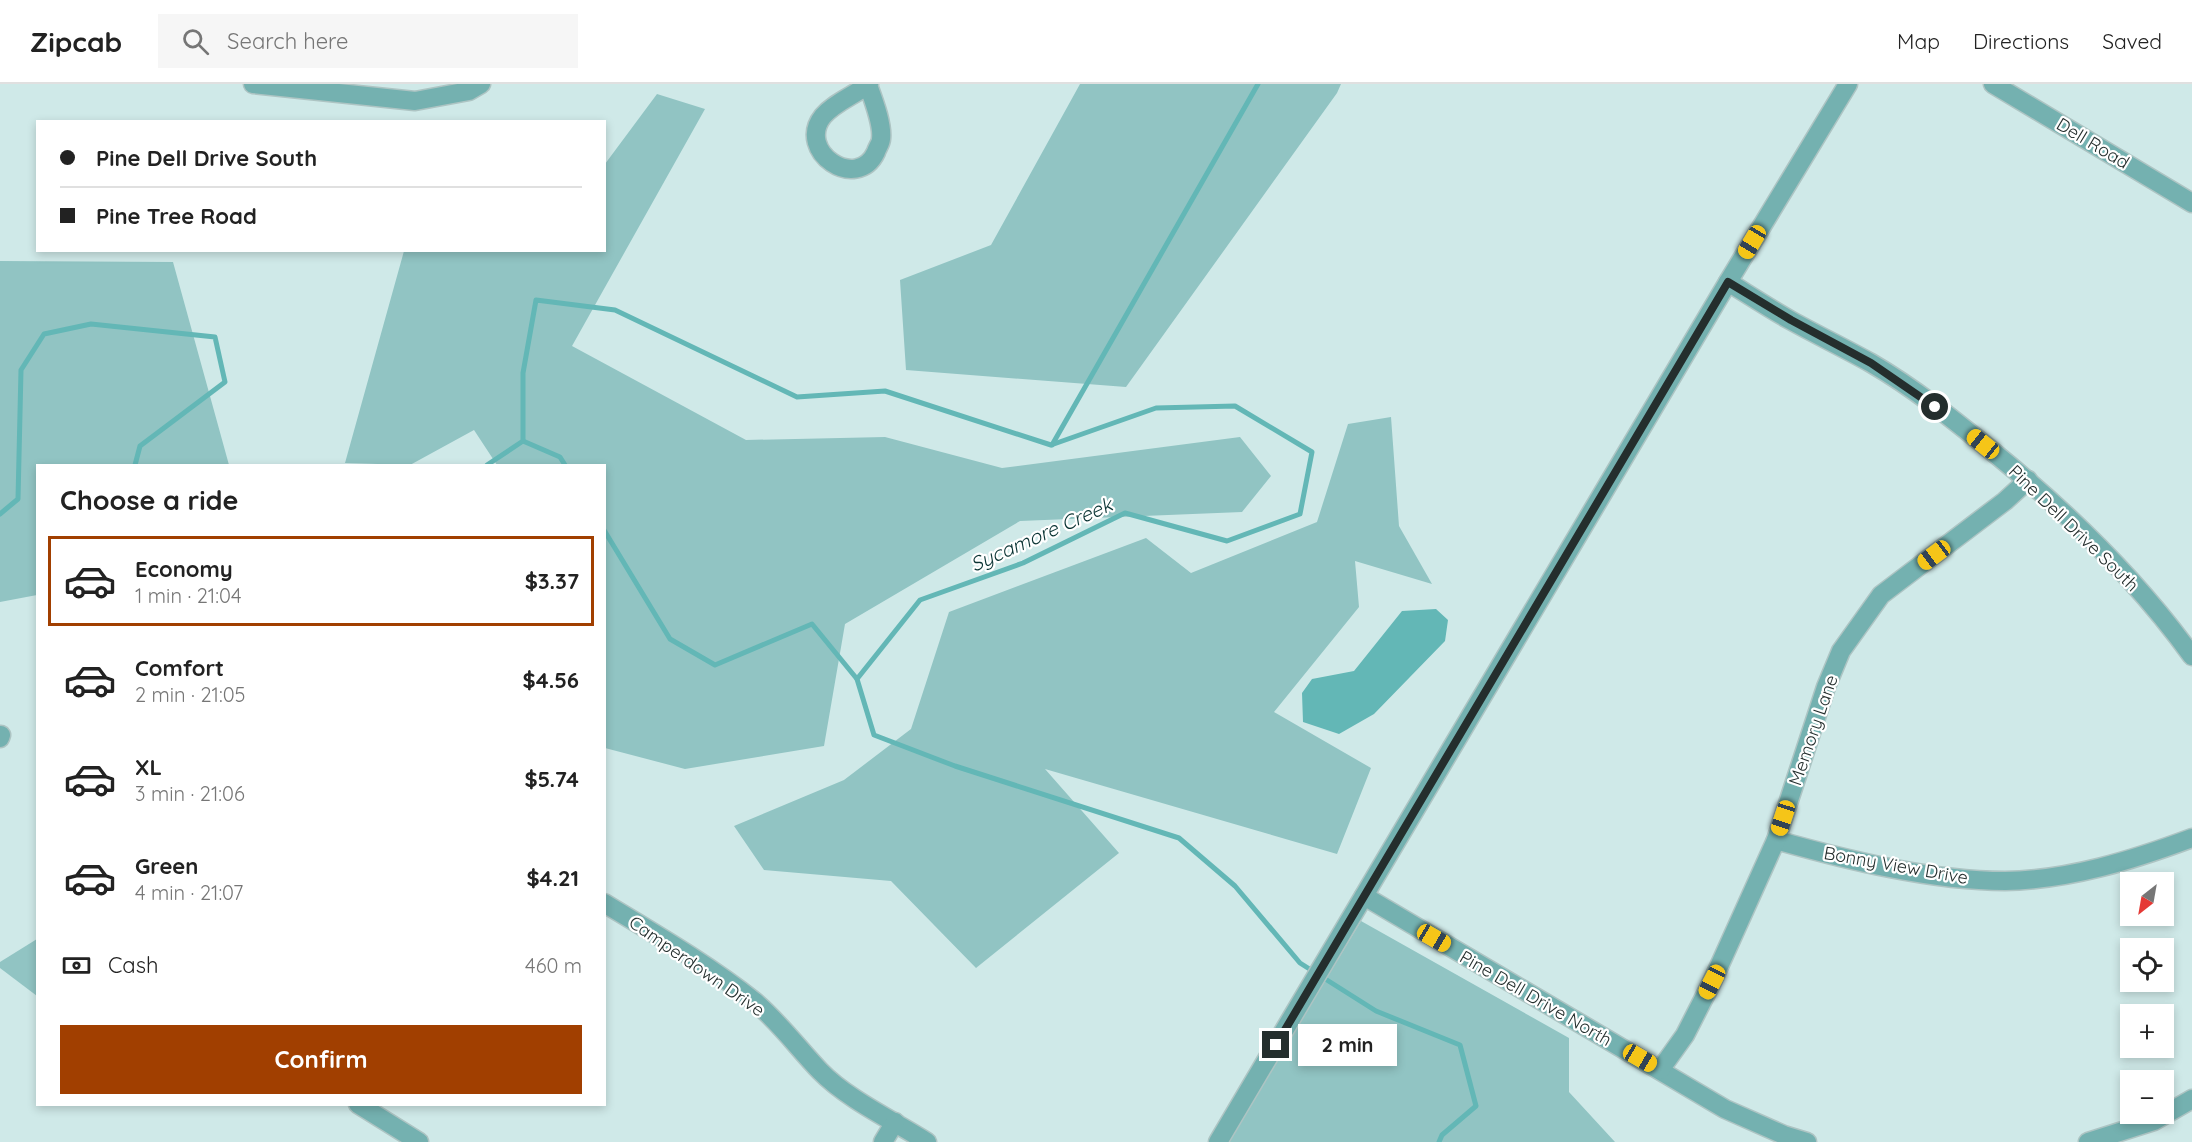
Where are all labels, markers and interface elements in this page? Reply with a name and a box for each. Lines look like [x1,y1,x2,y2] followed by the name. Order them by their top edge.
[158,14,578,68] search box
[30,24,122,59] text: Zipcab
[179,25,212,58] icon: search
[227,27,349,55] text: Search here
[1897,28,1940,54] text: Map
[1973,28,2069,54] text: Directions
[2102,28,2162,54] text: Saved
[2052,112,2134,174] street label: Dell Road
[96,144,317,172] text: Pine Dell Drive South
[96,202,257,230] text: Pine Tree Road
[1735,222,1769,262] car
[1921,393,1948,420] route start
[1963,426,2003,462] car
[2004,460,2144,596] street label: Pine Dell Drive South
[60,483,238,517] text: Choose a ride
[966,491,1118,577] water label: Sycamore Creek
[1914,537,1954,573] car
[63,554,117,608] icon: car
[135,555,233,583] text: Economy
[525,567,579,595] text: $3.37
[135,583,241,608] text: 1 min · 21:04
[63,653,117,707] icon: car
[135,654,224,682] text: Comfort
[523,666,579,694] text: $4.56
[1783,672,1843,788] street label: Memory Lane
[135,682,245,707] text: 2 min · 21:05
[63,752,117,806] icon: car
[135,753,162,781] text: XL
[524,765,579,793] text: $5.74
[135,781,245,806] text: 3 min · 21:06
[1769,798,1797,838] car
[1822,841,1970,889] street label: Bonny View Drive
[63,851,117,905] icon: car
[135,852,198,880] text: Green
[526,864,579,892] text: $4.21
[2120,872,2174,926] north arrow
[2120,872,2174,1124] map controls
[135,880,243,905] text: 4 min · 21:07
[625,911,769,1021] street label: Camperdown Drive
[1414,921,1454,955] car
[2120,938,2174,992] button: locate
[1456,945,1616,1051] street label: Pine Dell Drive North
[60,949,93,982] icon: cash
[108,951,159,979] text: Cash
[525,953,582,978] text: 460 m
[1696,962,1728,1002] car
[2120,1004,2174,1058] button: +
[1297,1024,1396,1066] callout: 2 min
[60,1025,582,1094] button: Confirm
[1262,1031,1289,1058] route end
[1321,1032,1374,1057] text: 2 min
[1620,1041,1660,1075] car
[2120,1070,2174,1124] button: −

